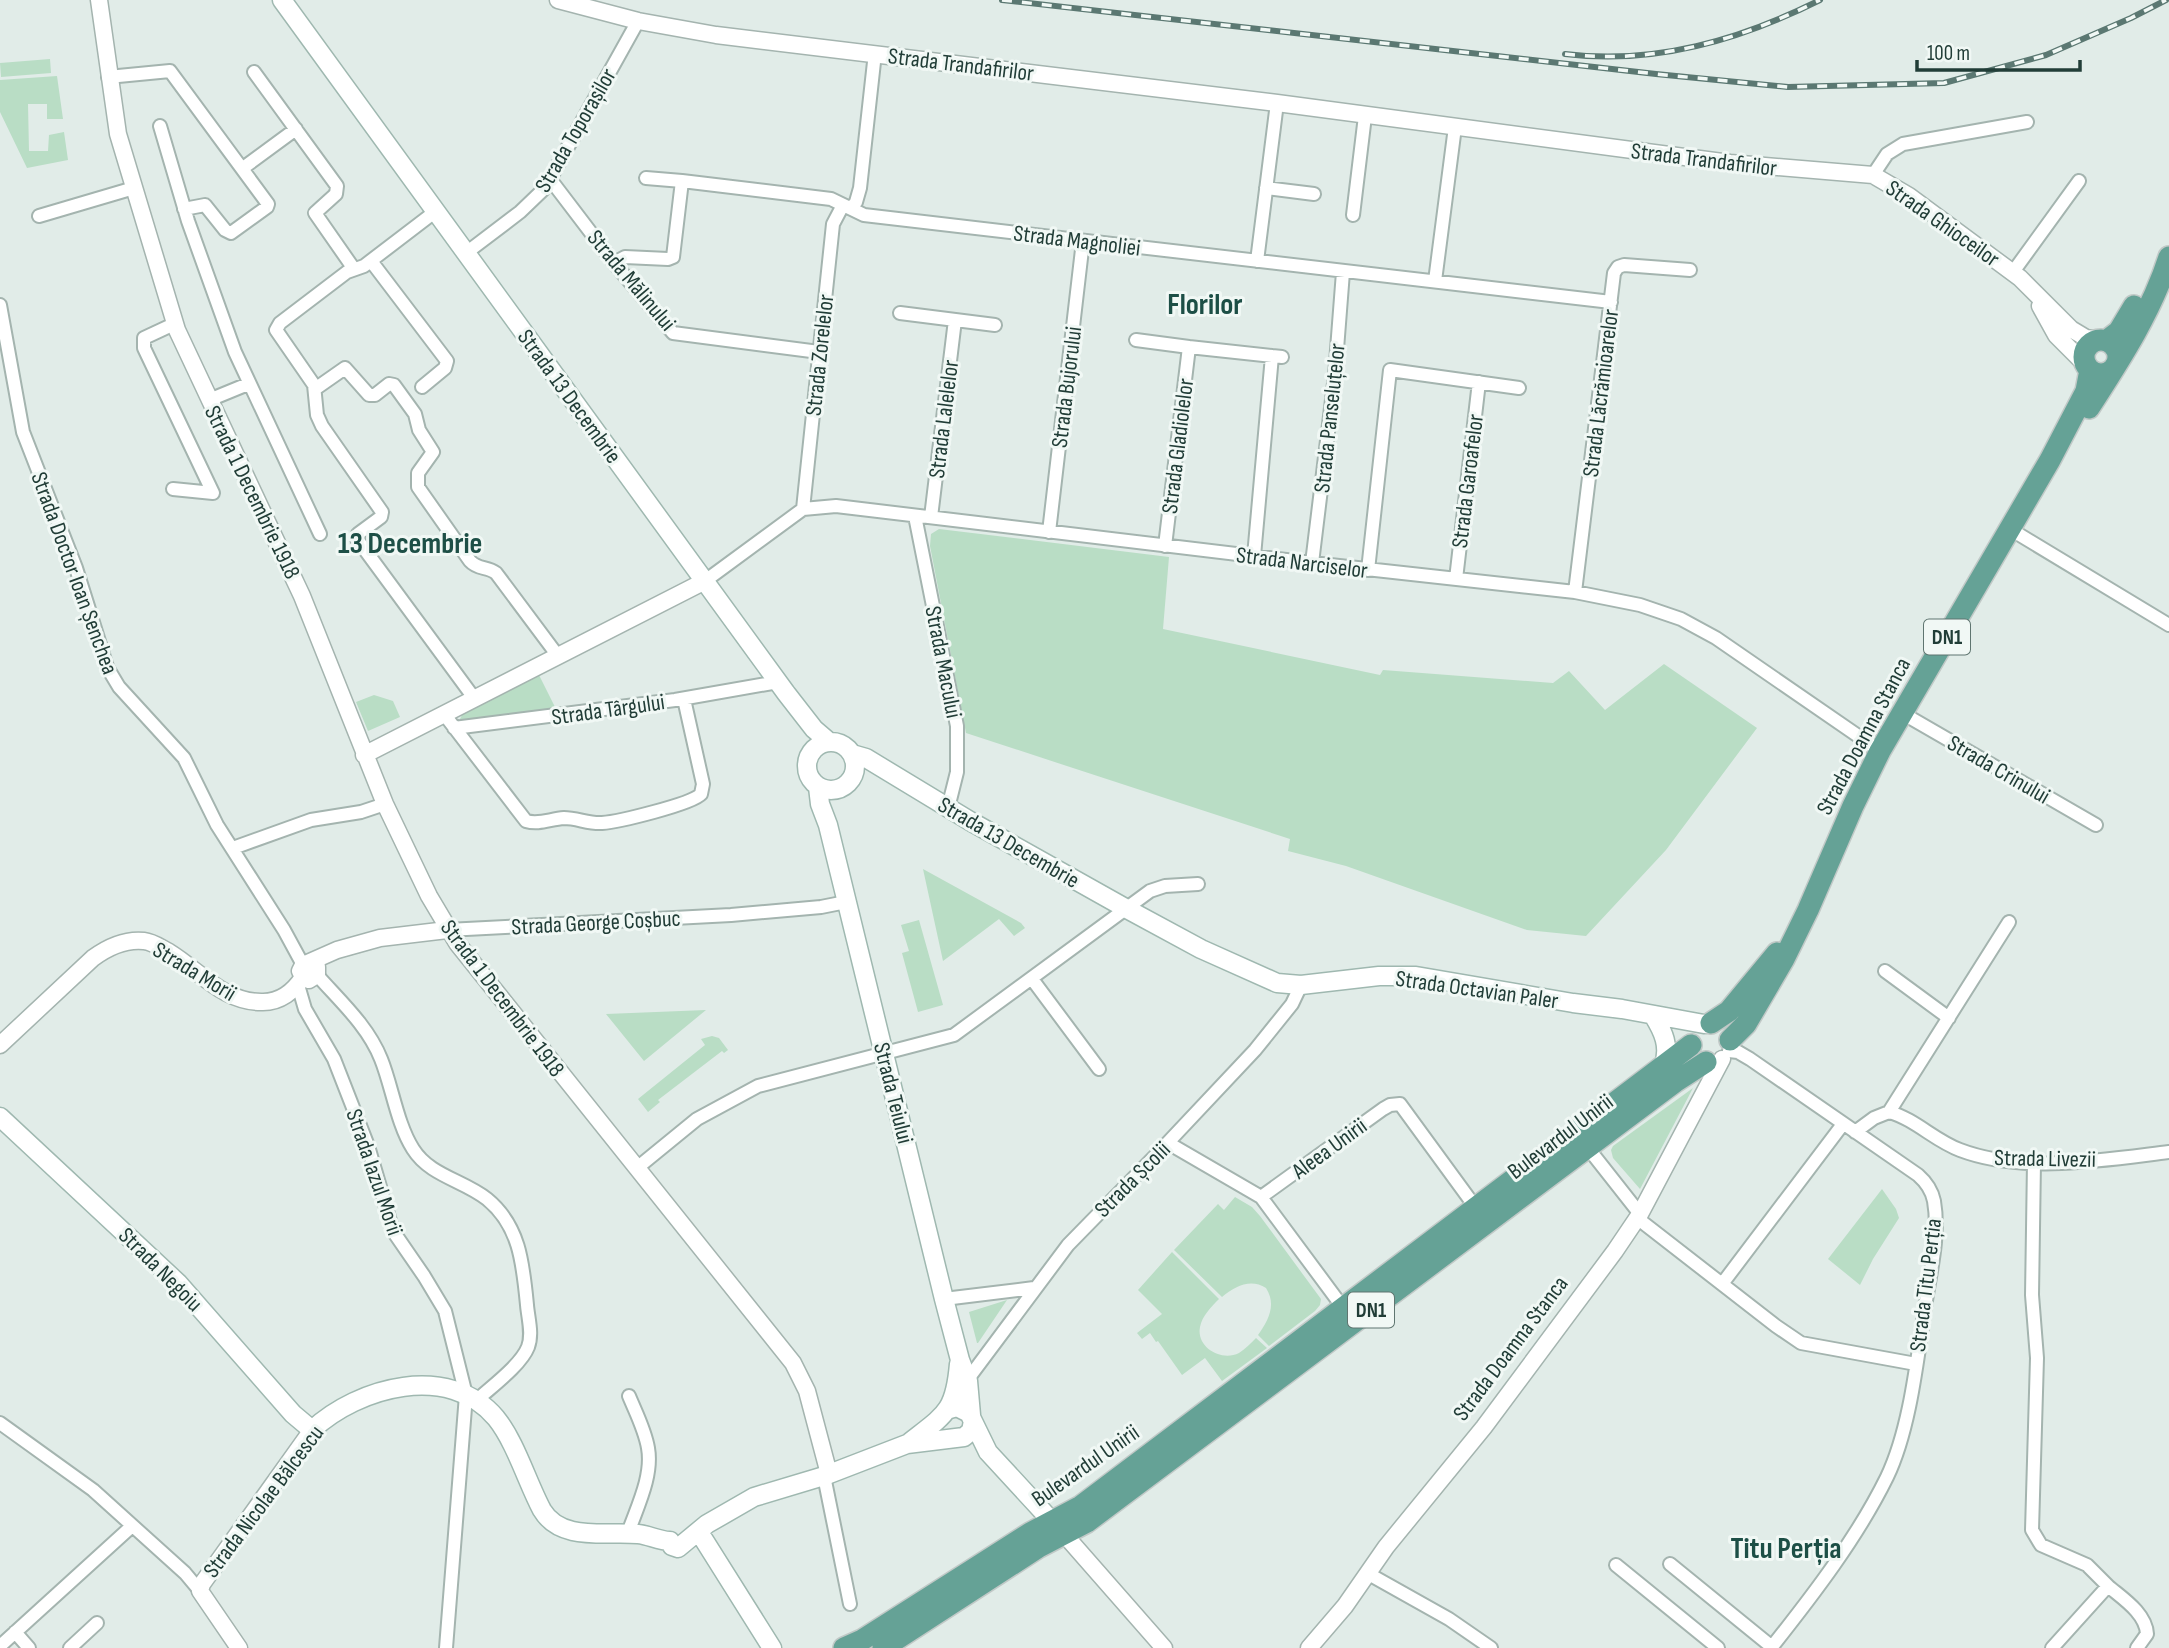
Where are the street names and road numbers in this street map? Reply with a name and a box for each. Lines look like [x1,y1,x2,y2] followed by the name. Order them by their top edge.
[887,42,1036,88] street label: Strada Trandafirilor
[529,63,623,197] street label: Strada Toporașilor
[1630,137,1779,183] street label: Strada Trandafirilor
[1880,174,2005,273] street label: Strada Ghioceilor
[1012,219,1142,263] street label: Strada Magnoliei
[581,224,682,337] street label: Strada Mălinului
[800,293,840,417] street label: Strada Zorelelor
[1577,307,1625,479] street label: Strada Lăcrămioarelor
[511,324,627,469] street label: Strada 13 Decembrie
[1046,325,1088,449] street label: Strada Bujorului
[1308,342,1352,494] street label: Strada Panseluțelor
[923,358,965,480] street label: Strada Lalelelor
[1156,376,1200,515] street label: Strada Gladiolelor
[198,401,306,584] street label: Strada 1 Decembrie 1918
[1446,412,1490,550] street label: Strada Garoafelor
[24,468,124,678] street label: Strada Doctor Ioan Șenchea
[1235,541,1370,585] street label: Strada Narciselor
[918,604,968,721] street label: Strada Macului
[1924,620,1970,654] road number: DN1
[1811,653,1917,820] street label: Strada Doamna Stanca
[550,688,666,732] street label: Strada Târgului
[1942,729,2055,810] street label: Strada Crinului
[933,791,1084,895] street label: Strada 13 Decembrie
[511,905,681,941] street label: Strada George Coșbuc
[434,915,570,1083] street label: Strada 1 Decembrie 1918
[148,936,241,1008] street label: Strada Morii
[1394,965,1560,1015] street label: Strada Octavian Paler
[867,1040,919,1147] street label: Strada Teiului
[1502,1088,1619,1185] street label: Bulevardul Unirii
[339,1105,409,1239] street label: Strada Iazul Morii
[1286,1112,1373,1186] street label: Aleea Unirii
[1089,1136,1177,1224] street label: Strada Școlii
[1994,1144,2096,1174] street label: Strada Livezii
[1904,1217,1948,1353] street label: Strada Titu Perția
[112,1222,208,1318] street label: Strada Negoiu
[1447,1271,1574,1427] street label: Strada Doamna Stanca
[1348,1292,1394,1328] road number: DN1
[1026,1419,1145,1513] street label: Bulevardul Unirii
[197,1420,330,1583] street label: Strada Nicolae Bălcescu

